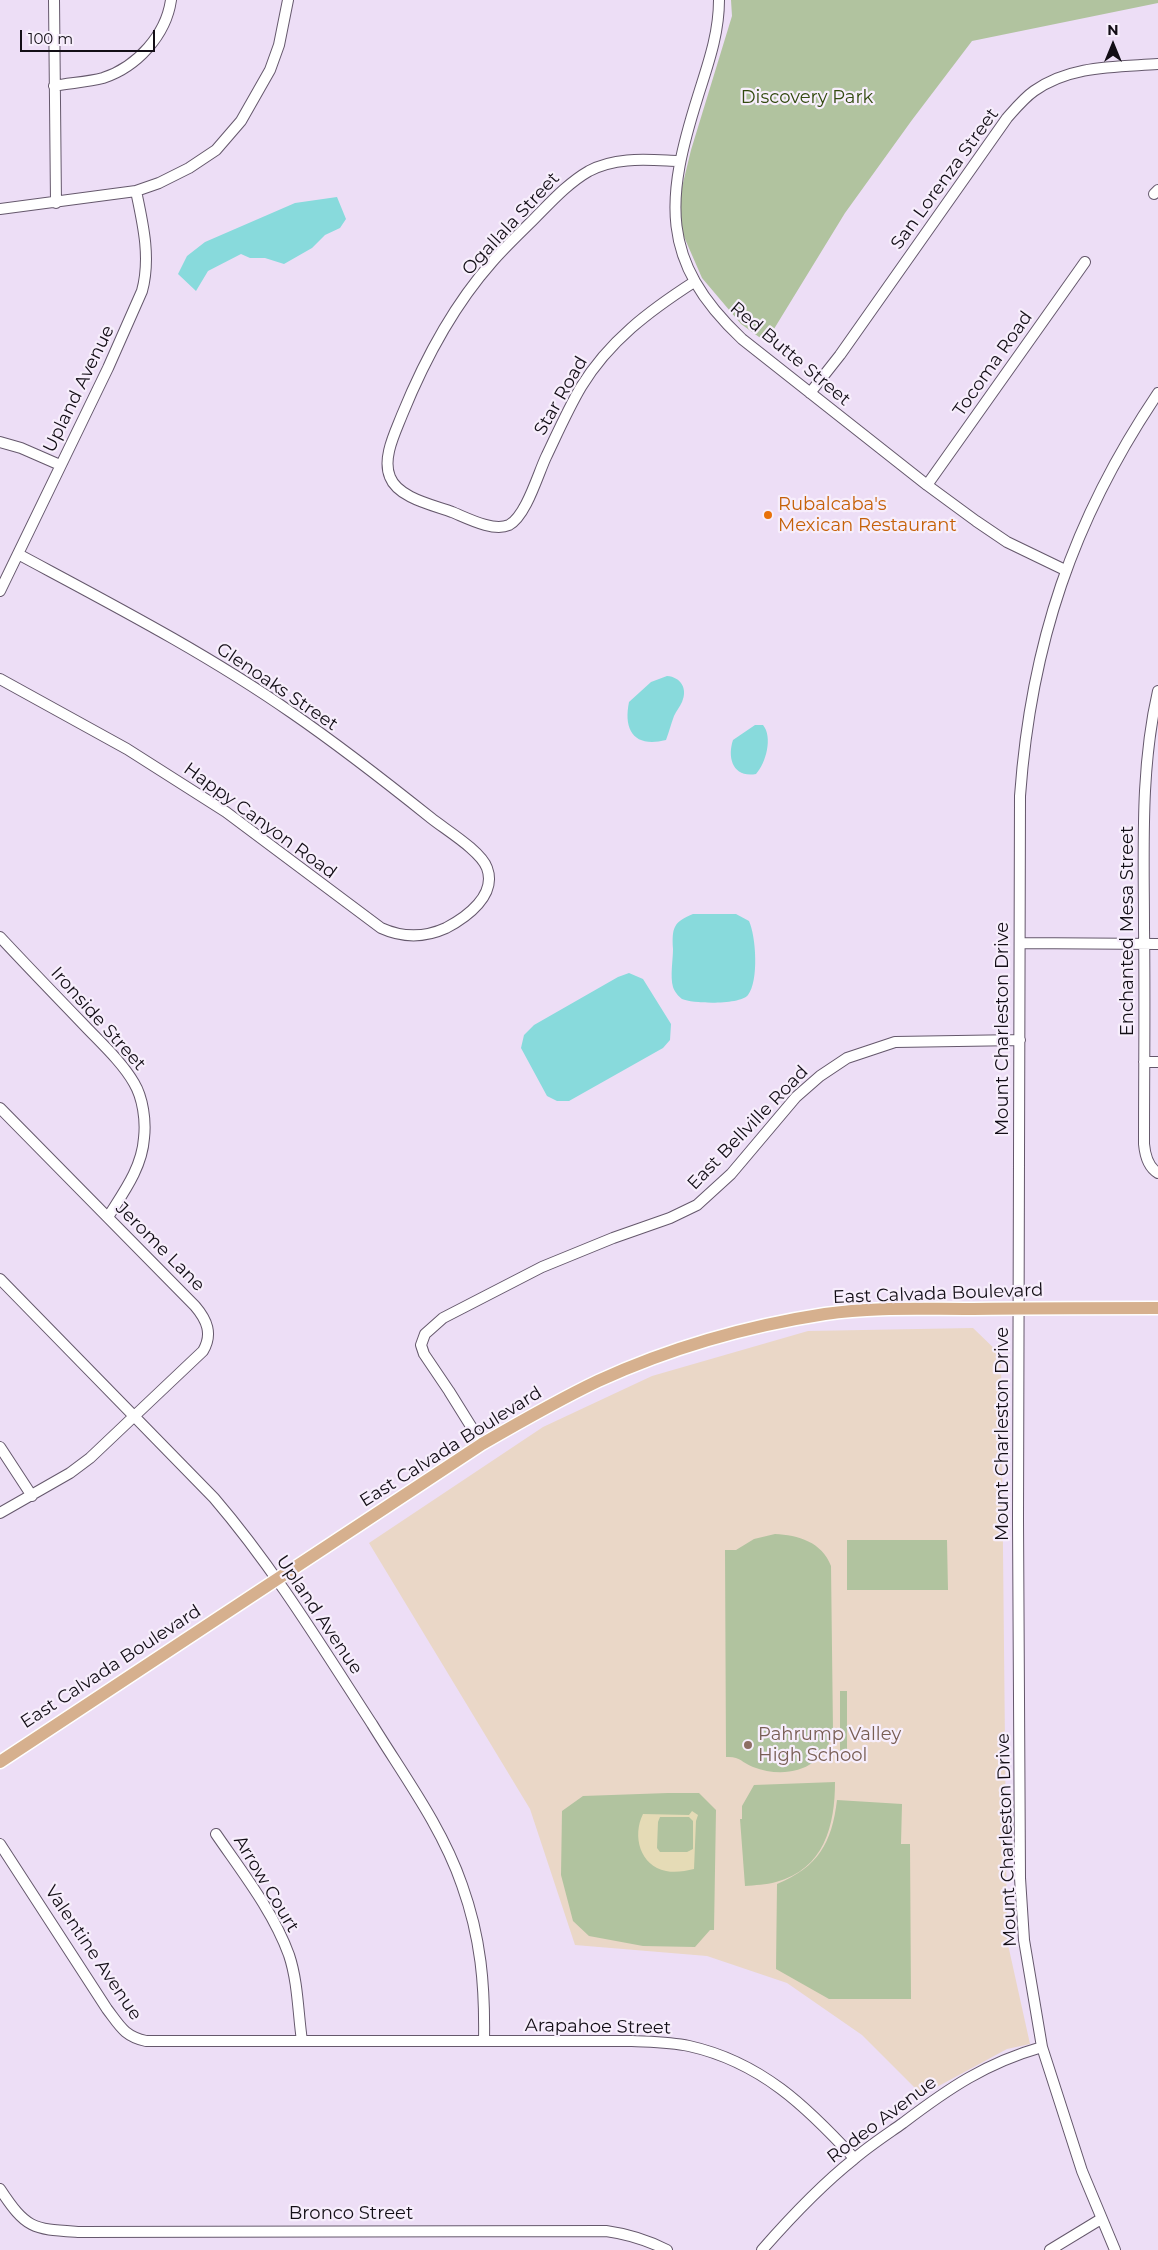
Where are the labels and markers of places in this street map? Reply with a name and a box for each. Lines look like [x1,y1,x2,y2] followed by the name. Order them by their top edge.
[778,494,957,536] place label: Rubalcaba's Mexican Restaurant
[762,509,774,521] marker: Rubalcaba's Mexican Restaurant
[758,1724,901,1766] place label: Pahrump Valley High School
[742,1739,754,1751] marker: Pahrump Valley High School

